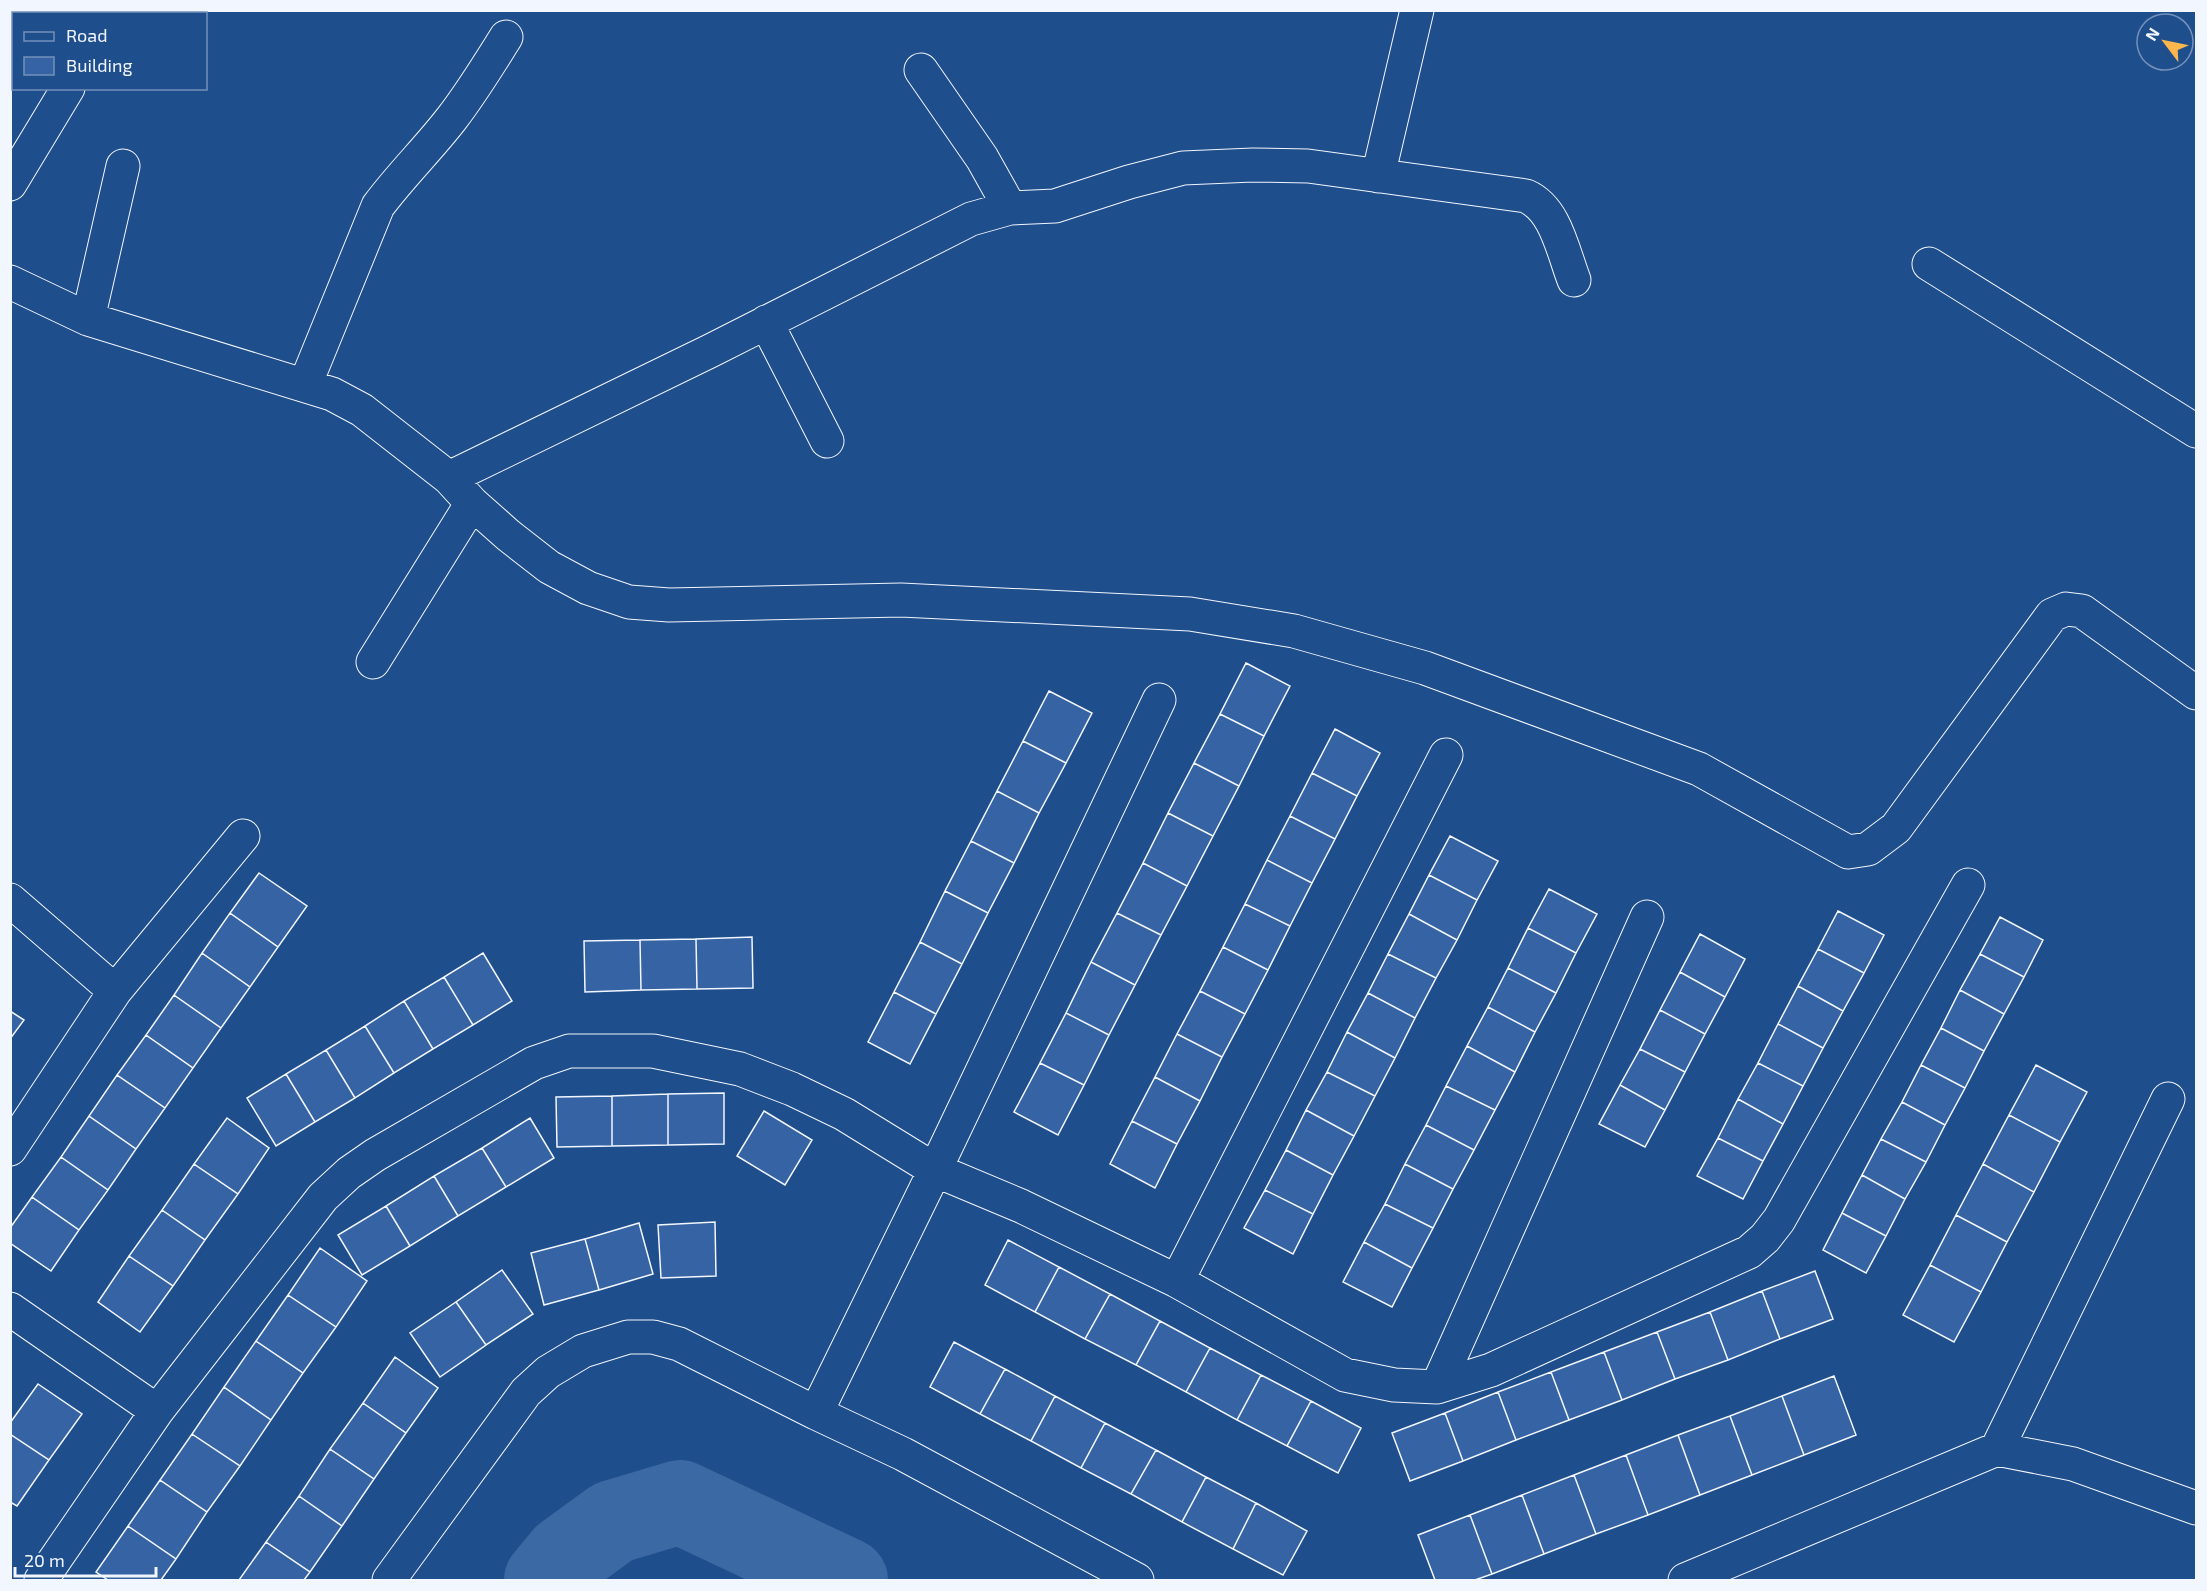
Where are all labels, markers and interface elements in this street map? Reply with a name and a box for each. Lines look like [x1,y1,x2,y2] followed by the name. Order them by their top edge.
[12,12,207,90] legend
[2135,12,2195,72] north arrow
[66,24,107,46] text: Road
[2141,24,2163,44] text: N
[66,54,133,76] text: Building
[15,1540,156,1578] scale bar
[24,1549,65,1571] text: 20 m

